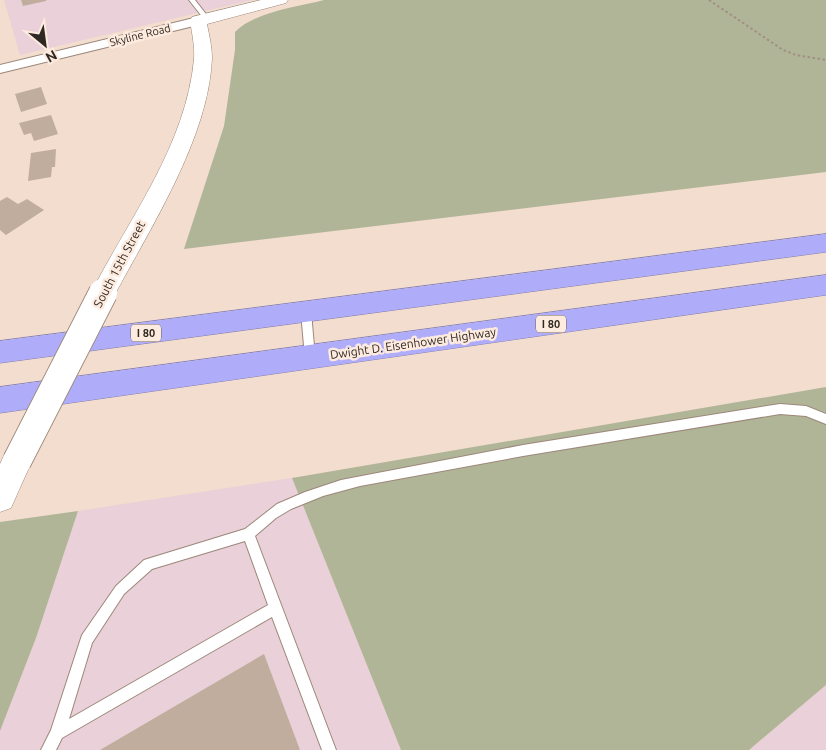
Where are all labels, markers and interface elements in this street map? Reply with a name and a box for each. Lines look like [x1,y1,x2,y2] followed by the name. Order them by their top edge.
[20,20,70,70] north arrow
[108,22,172,48] street label: Skyline Road
[43,47,60,66] text: N
[91,218,147,309] street label: South 15th Street
[536,316,566,332] road number: I 80
[131,324,161,342] road number: I 80
[329,325,497,361] street label: Dwight D. Eisenhower Highway

